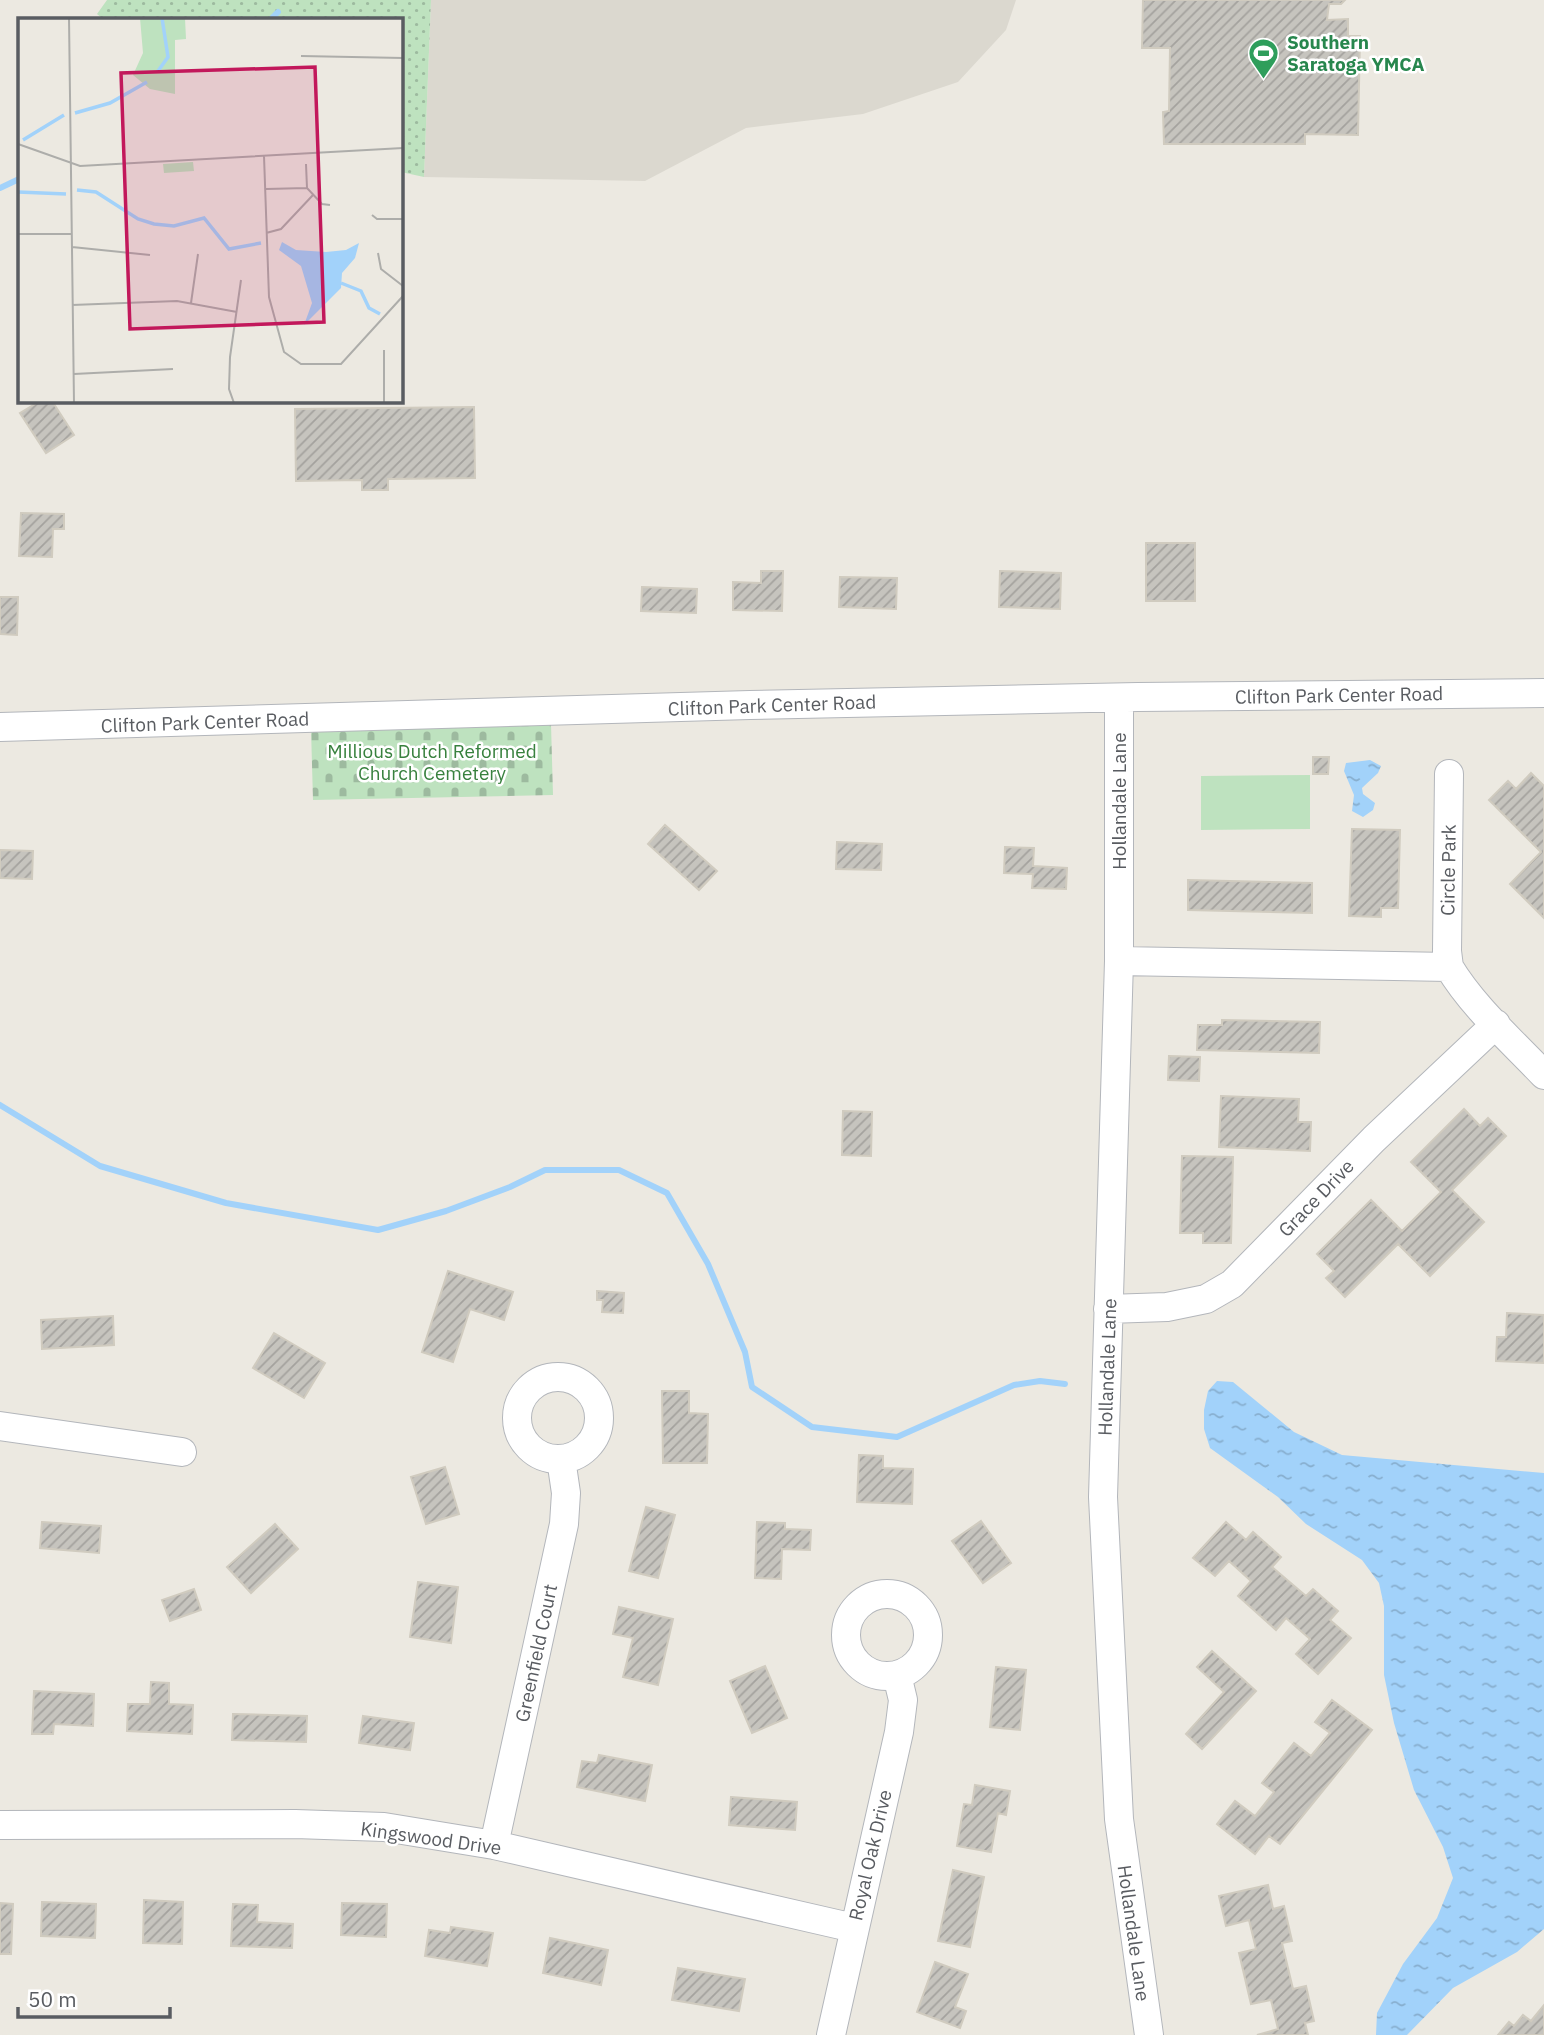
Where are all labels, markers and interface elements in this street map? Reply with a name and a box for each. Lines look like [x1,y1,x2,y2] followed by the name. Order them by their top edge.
[18,18,402,402] inset map
[1287,30,1425,76] place label: Southern Saratoga YMCA
[1247,36,1281,80] sports icon: Southern Saratoga YMCA
[1235,681,1443,709] street label: Clifton Park Center Road
[667,689,877,721] street label: Clifton Park Center Road
[100,706,310,738] street label: Clifton Park Center Road
[1107,732,1131,870] street label: Hollandale Lane
[327,739,537,785] park label: Millious Dutch Reformed Church Cemetery
[1435,824,1461,916] street label: Circle Park
[1273,1154,1359,1242] street label: Grace Drive
[1093,1298,1121,1436] street label: Hollandale Lane
[510,1582,562,1724] street label: Greenfield Court
[843,1787,897,1923] street label: Royal Oak Drive
[359,1816,503,1860] street label: Kingswood Drive
[1113,1863,1155,2003] street label: Hollandale Lane
[18,1976,170,2020] scale bar
[28,1985,77,2013] text: 50 m

